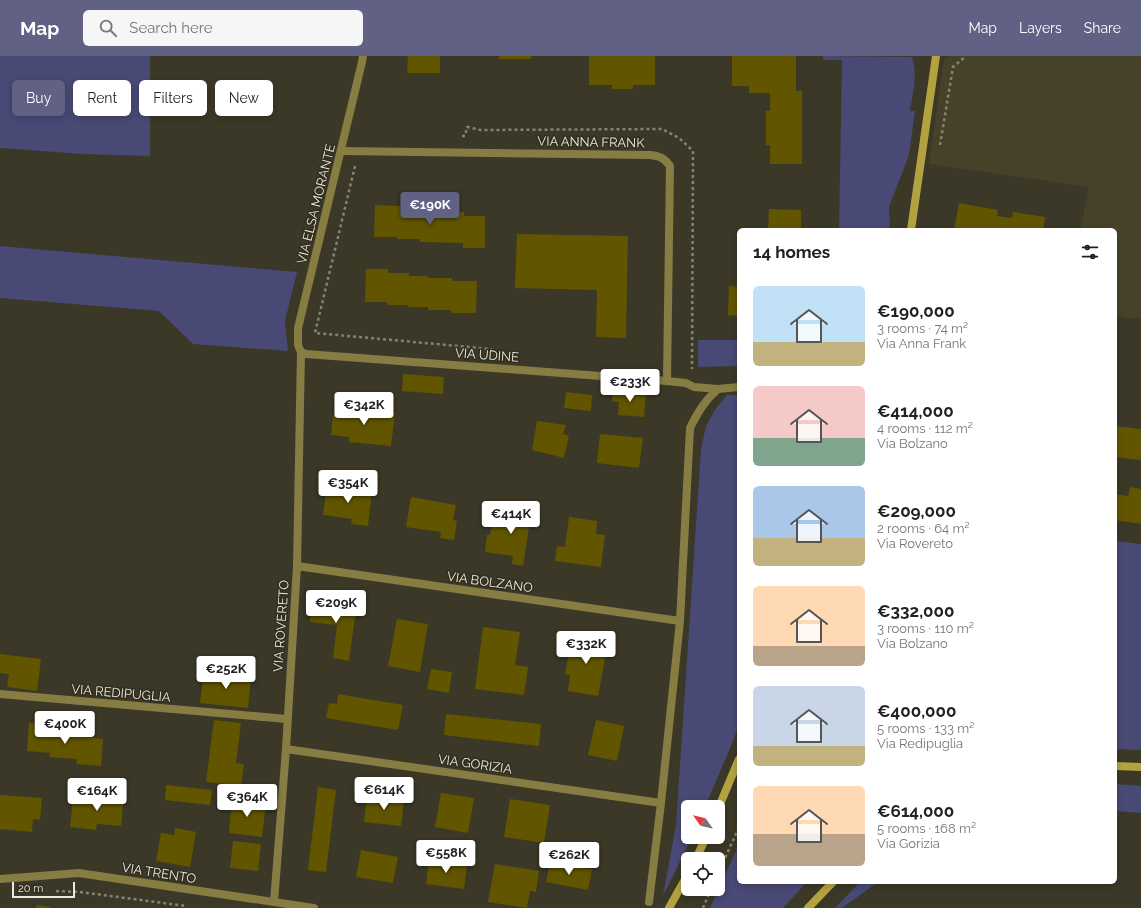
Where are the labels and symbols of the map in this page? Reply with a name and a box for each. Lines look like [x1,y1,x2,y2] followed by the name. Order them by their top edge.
[537,134,645,150] street label: VIA ANNA FRANK
[294,142,338,265] street label: VIA ELSA MORANTE
[402,192,458,226] pin: €190K
[455,345,520,365] street label: VIA UDINE
[602,369,658,403] pin: €233K
[336,392,392,426] pin: €342K
[320,470,376,504] pin: €354K
[483,501,539,535] pin: €414K
[446,569,534,595] street label: VIA BOLZANO
[270,579,292,673] street label: VIA ROVERETO
[308,590,364,624] pin: €209K
[558,631,614,665] pin: €332K
[198,656,254,690] pin: €252K
[71,681,171,705] street label: VIA REDIPUGLIA
[37,711,93,745] pin: €400K
[437,751,513,777] street label: VIA GORIZIA
[356,777,412,811] pin: €614K
[69,778,125,812] pin: €164K
[219,784,275,818] pin: €364K
[681,800,725,844] north arrow
[418,840,474,874] pin: €558K
[541,842,597,876] pin: €262K
[121,860,197,886] street label: VIA TRENTO
[12,880,75,899] scale bar

